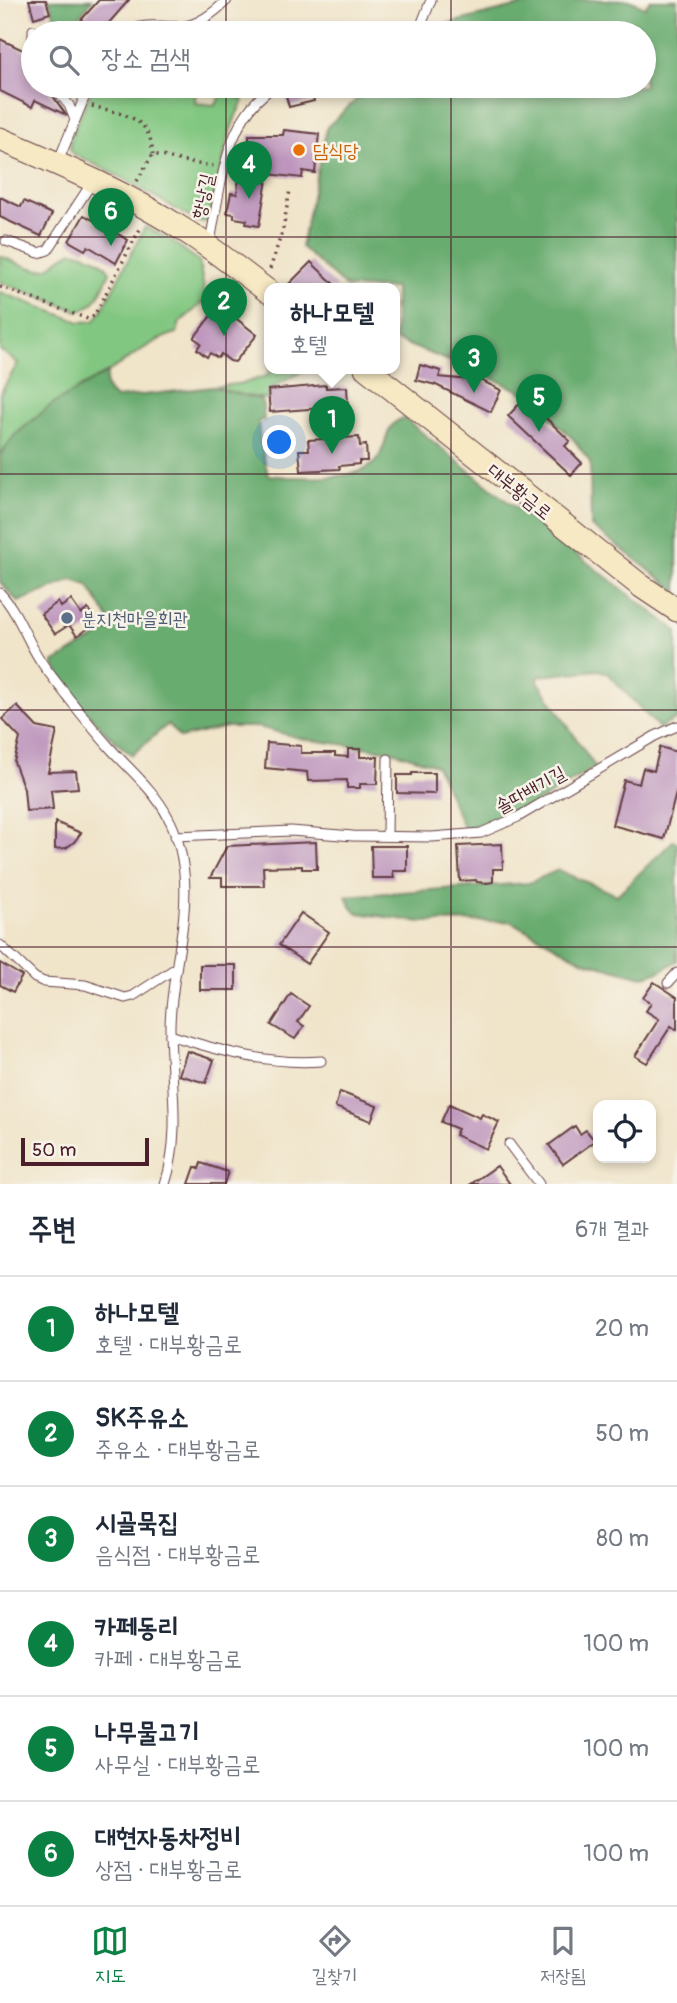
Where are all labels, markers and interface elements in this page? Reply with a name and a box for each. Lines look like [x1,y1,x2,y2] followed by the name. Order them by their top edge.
[21,21,656,98] search box
[45,41,83,79] icon: search
[101,43,190,75] text: 장소 검색
[313,139,359,163] place label: 담식당
[226,141,272,199] pin: 4
[291,142,307,158] marker: 담식당
[186,171,219,221] street label: 항낭길
[88,188,134,246] pin: 6
[201,278,247,336] pin: 2
[264,283,400,374] popup
[290,297,374,329] text: 하나모텔
[290,330,327,359] text: 호텔
[451,335,497,393] pin: 3
[516,374,562,432] pin: 5
[309,396,355,454] pin: 1
[262,425,296,459] your location
[482,458,557,525] street label: 대부황금로
[81,607,188,631] place label: 분지천마을회관
[59,610,75,626] marker: 분지천마을회관
[491,761,570,819] street label: 솔따배기길
[593,1100,656,1163] map controls
[593,1100,656,1163] button: locate
[21,1135,149,1167] scale bar
[32,1138,76,1162] text: 50 m
[28,1211,76,1248] text: 주변
[575,1215,649,1244] text: 6개 결과
[95,1297,179,1329] text: 하나모텔
[47,1314,56,1343] text: 1
[595,1314,649,1343] text: 20 m
[95,1330,242,1359] text: 호텔 · 대부황금로
[95,1402,189,1434] text: SK주유소
[45,1419,57,1448] text: 2
[595,1419,649,1448] text: 50 m
[95,1435,260,1464] text: 주유소 · 대부황금로
[95,1507,179,1539] text: 시골묵집
[45,1524,57,1553] text: 3
[596,1524,649,1553] text: 80 m
[95,1540,260,1569] text: 음식점 · 대부황금로
[95,1612,179,1644] text: 카페동리
[44,1629,58,1658] text: 4
[583,1629,649,1658] text: 100 m
[95,1645,242,1674] text: 카페 · 대부황금로
[95,1717,200,1749] text: 나무물고기
[45,1734,57,1763] text: 5
[583,1734,649,1763] text: 100 m
[95,1750,260,1779] text: 사무실 · 대부황금로
[95,1822,241,1854] text: 대현자동차정비
[44,1839,58,1868] text: 6
[583,1839,649,1868] text: 100 m
[95,1855,242,1884] text: 상점 · 대부황금로
[91,1922,129,1989] tab: 지도
[312,1922,357,1989] tab: 길찾기
[540,1922,586,1989] tab: 저장됨

